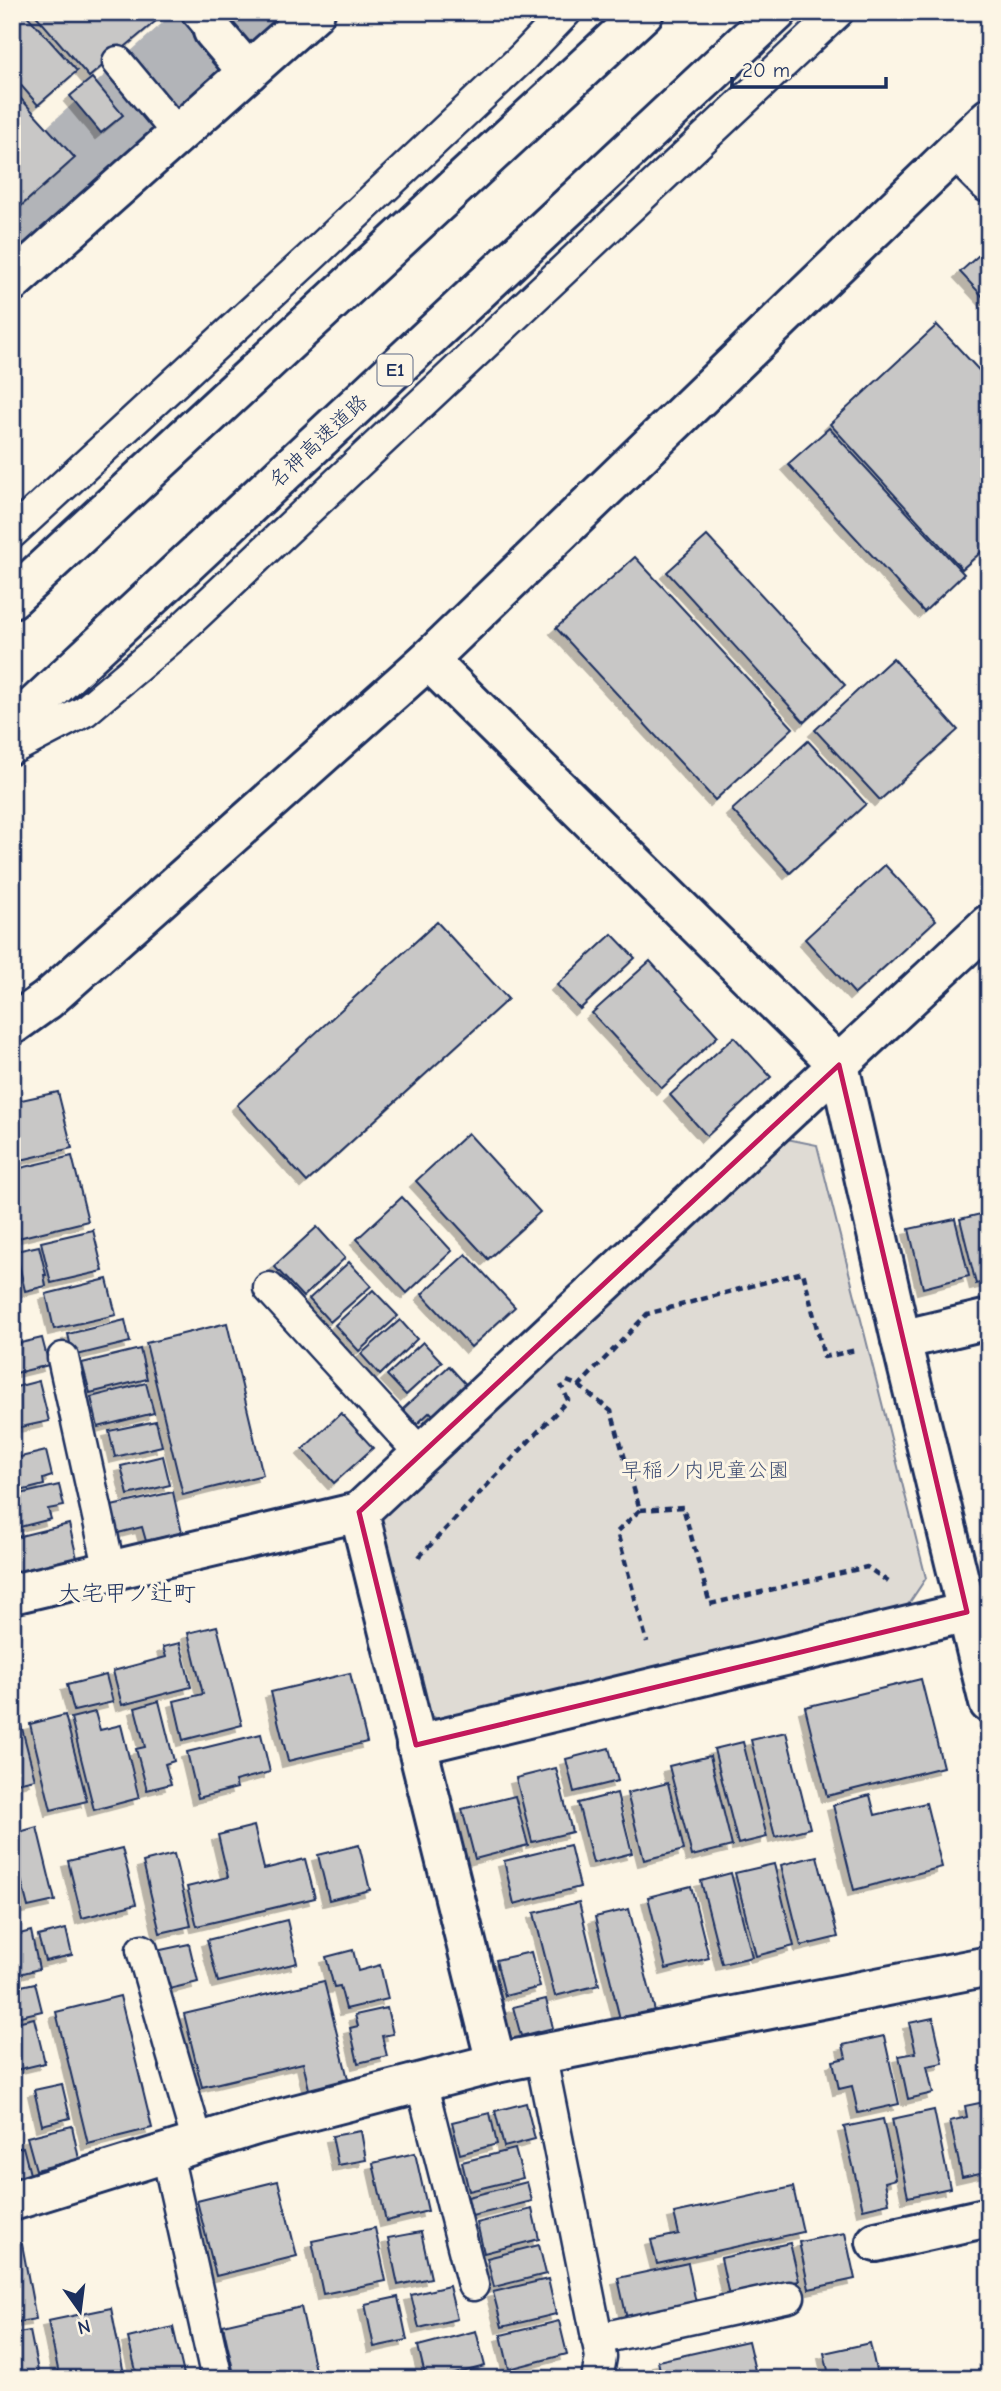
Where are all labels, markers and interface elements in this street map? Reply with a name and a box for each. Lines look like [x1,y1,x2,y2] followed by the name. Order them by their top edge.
[732,46,886,90] scale bar
[742,58,790,82] text: 20 m
[378,354,412,386] road number: E1
[264,389,372,493] street label: 名神高速道路
[621,1458,789,1482] park label: 早稲ノ内児童公園
[58,1580,196,1607] district label: 大宅甲ノ辻町
[46,2276,116,2346] north arrow
[75,2314,93,2339] text: N

